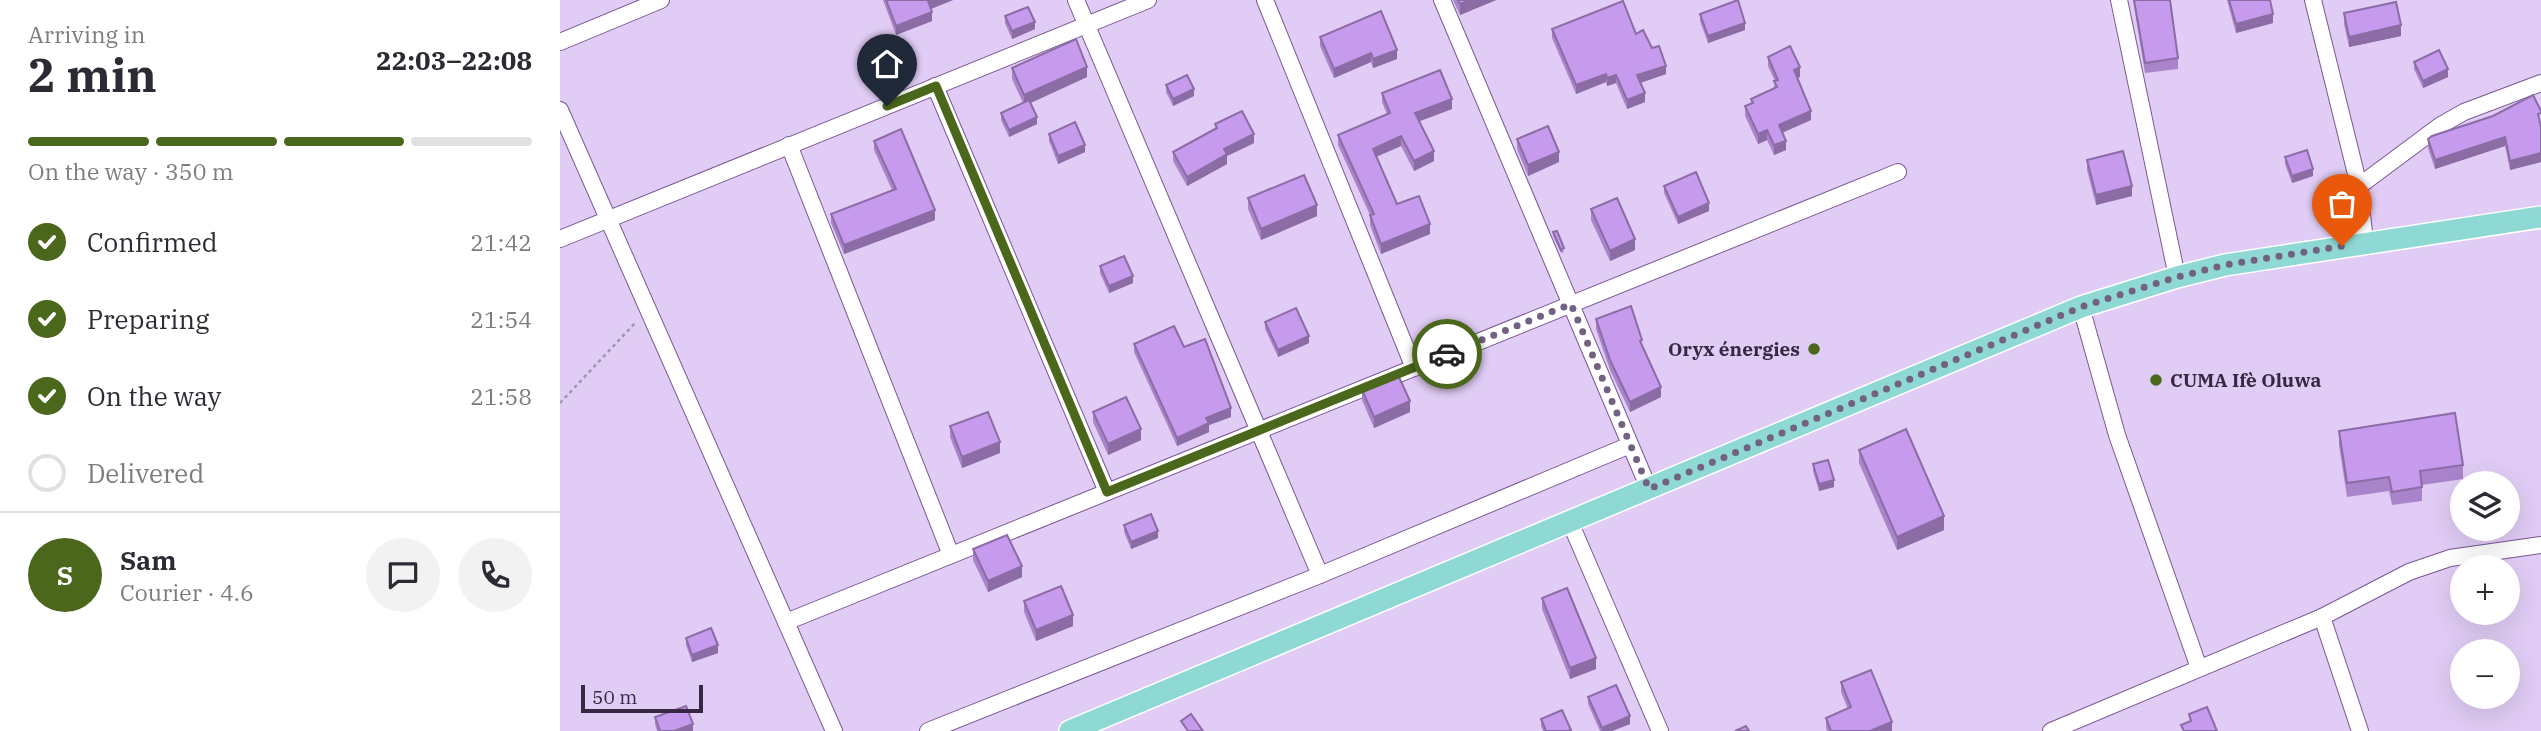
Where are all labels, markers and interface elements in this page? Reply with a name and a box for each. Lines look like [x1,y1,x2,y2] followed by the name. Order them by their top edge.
[28,19,145,49] text: Arriving in
[857,34,917,106] pin
[376,43,532,77] text: 22:03–22:08
[28,45,157,105] text: 2 min
[868,45,906,83] icon: home
[28,156,234,186] text: On the way · 350 m
[2312,174,2372,246] pin
[2323,185,2361,223] icon: bag
[28,223,66,261] icon: check
[87,225,218,259] text: Confirmed
[470,227,532,257] text: 21:42
[28,300,66,338] icon: check
[87,302,209,336] text: Preparing
[470,304,532,334] text: 21:54
[1412,319,1482,389] courier
[1428,335,1466,373] icon: car
[1668,337,1800,361] place label: Oryx énergies
[1806,341,1822,357] marker: Oryx énergies
[2170,368,2321,392] place label: CUMA Ifè Oluwa
[2148,372,2164,388] marker: CUMA Ifè Oluwa
[28,377,66,415] icon: check
[87,379,221,413] text: On the way
[470,381,532,411] text: 21:58
[87,456,204,490] text: Delivered
[2450,471,2520,709] map controls
[2450,471,2520,541] button: layers
[366,538,440,612] button: chat
[458,538,532,612] button: phone
[120,543,176,577] text: Sam
[2450,555,2520,625] button: +
[57,558,73,592] text: S
[120,577,254,607] text: Courier · 4.6
[2450,639,2520,709] button: −
[581,682,704,714] scale bar
[592,685,637,709] text: 50 m

